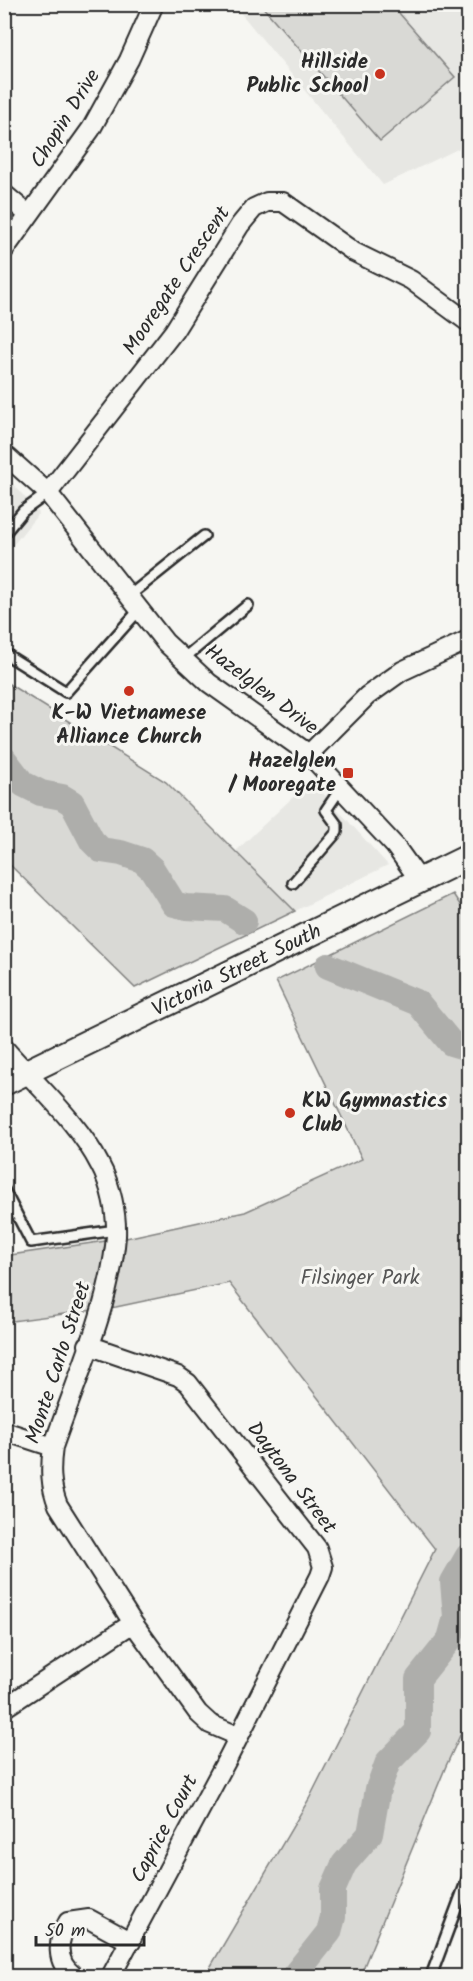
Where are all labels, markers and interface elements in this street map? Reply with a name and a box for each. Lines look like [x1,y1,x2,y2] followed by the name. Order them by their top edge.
[247,46,368,103] place label: Hillside Public School
[22,62,110,175] street label: Chopin Drive
[373,67,387,81] marker: Hillside Public School
[115,199,240,362] street label: Mooregate Crescent
[197,636,326,744] street label: Hazelglen Drive
[122,684,136,698] marker: K-W Vietnamese Alliance Church
[52,697,206,754] place label: K-W Vietnamese Alliance Church
[228,745,336,802] place label: Hazelglen / Mooregate
[341,766,355,780] marker: Hazelglen / Mooregate
[147,916,327,1026] street label: Victoria Street South
[302,1085,447,1142] place label: KW Gymnastics Club
[283,1106,297,1120] marker: KW Gymnastics Club
[300,1262,420,1295] park label: Filsinger Park
[17,1277,101,1448] street label: Monte Carlo Street
[238,1415,345,1542] street label: Daytona Street
[123,1768,208,1889] street label: Caprice Court
[36,1909,144,1947] scale bar
[45,1917,85,1946] text: 50 m

